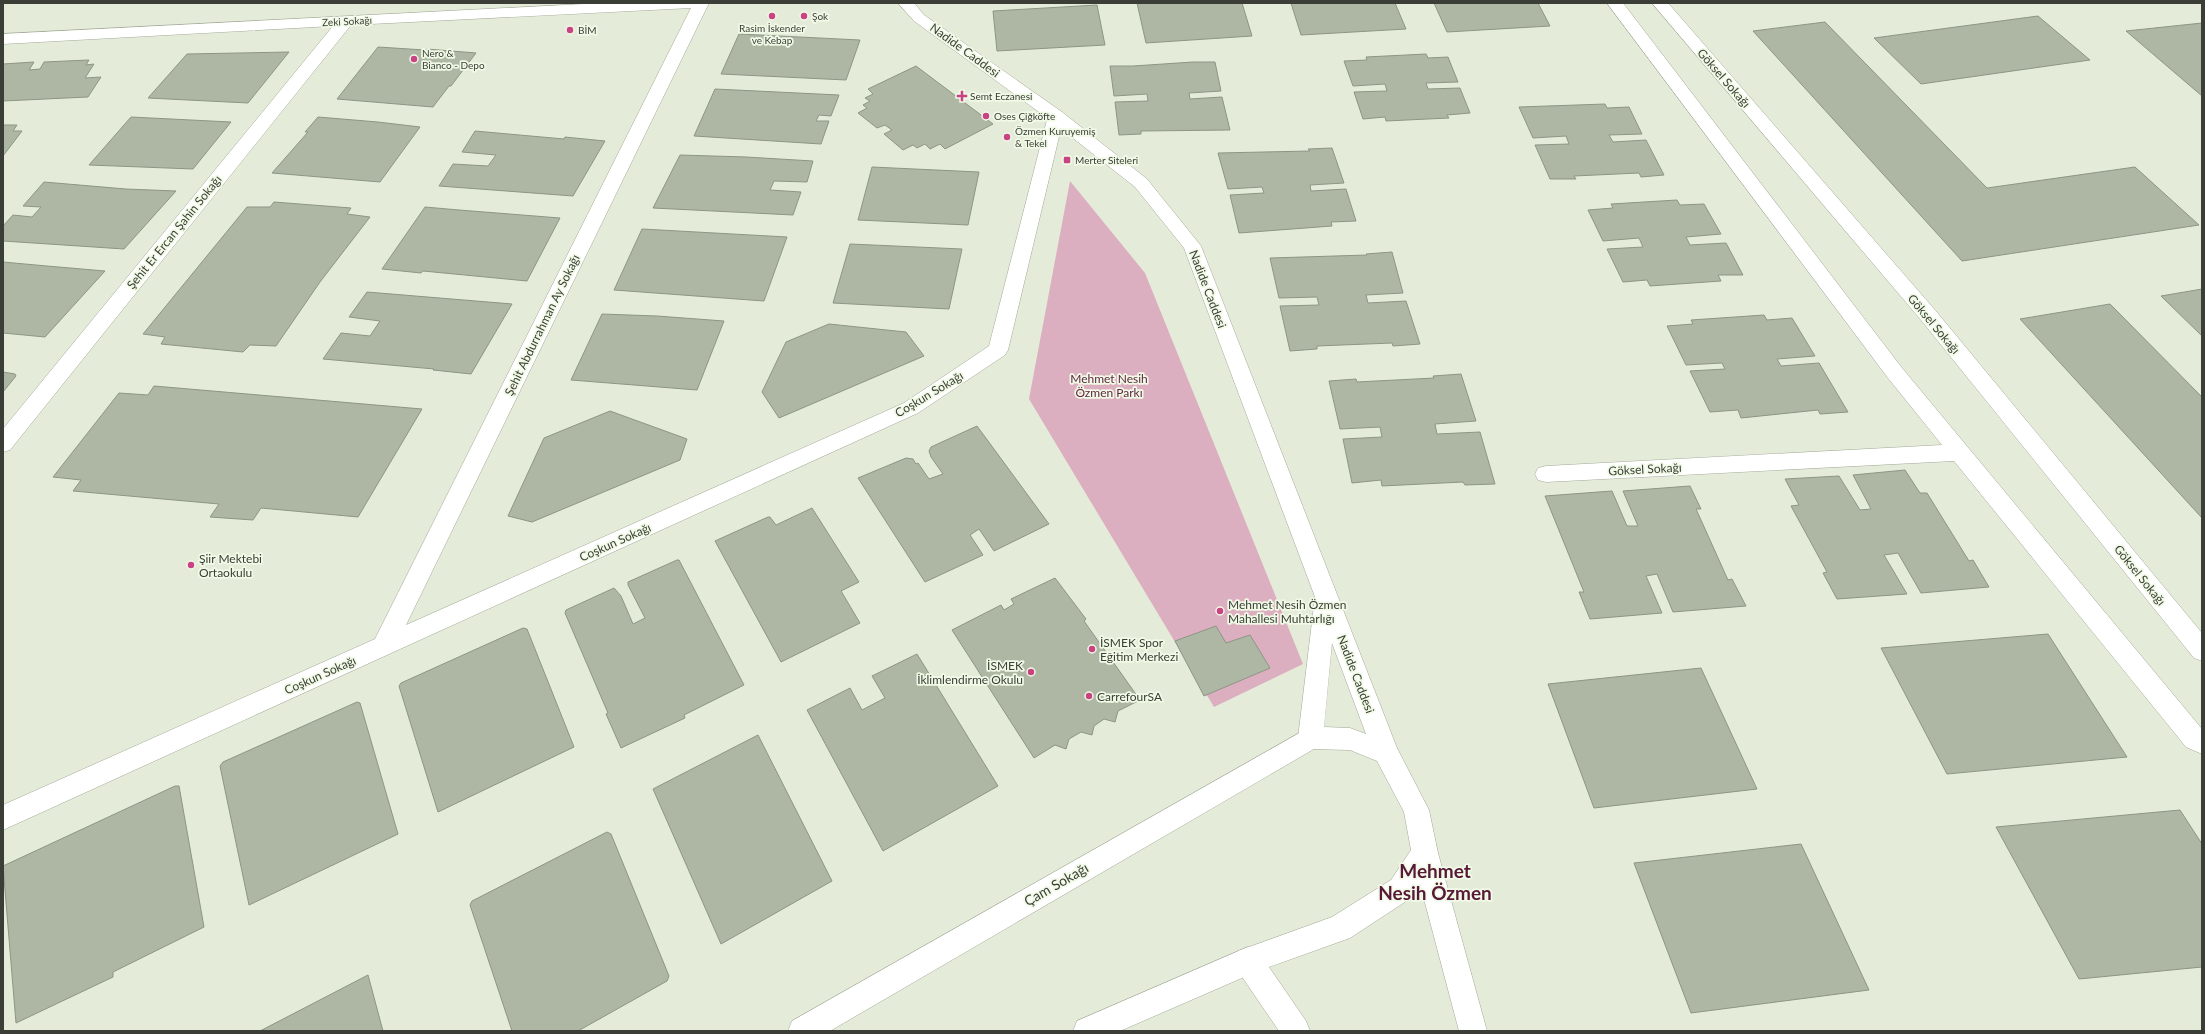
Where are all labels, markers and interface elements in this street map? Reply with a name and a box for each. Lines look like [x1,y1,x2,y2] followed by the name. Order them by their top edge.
[812,10,829,22] place label: Şok
[767,11,777,21] marker: Rasim İskender ve Kebap
[799,11,809,21] marker: Şok
[322,14,372,28] street label: Zeki Sokağı
[927,20,1003,80] street label: Nadide Caddesi
[739,22,805,46] place label: Rasim İskender ve Kebap
[578,24,597,36] place label: BİM
[565,25,575,35] marker: BİM
[1694,45,1754,111] street label: Göksel Sokağı
[422,47,485,71] place label: Nero & Bianco - Depo
[409,54,419,64] marker: Nero & Bianco - Depo
[970,90,1032,102] place label: Semt Eczanesi
[957,91,967,101] marker: Semt Eczanesi
[994,110,1055,122] place label: Oses Çiğköfte
[981,111,991,121] marker: Oses Çiğköfte
[1015,125,1095,149] place label: Özmen Kuruyemiş & Tekel
[1002,132,1012,142] marker: Özmen Kuruyemiş & Tekel
[1075,154,1138,166] place label: Merter Siteleri
[1062,155,1072,165] marker: Merter Siteleri
[123,172,225,292] street label: Şehit Er Ercan Şahin Sokağı
[1186,248,1230,330] street label: Nadide Caddesi
[501,252,583,398] street label: Şehit Abdurrahman Ay Sokağı
[1905,291,1963,357] street label: Göksel Sokağı
[892,368,966,420] street label: Coşkun Sokağı
[1070,371,1148,400] park label: Mehmet Nesih Özmen Parkı
[1608,460,1682,478] street label: Göksel Sokağı
[577,520,653,564] street label: Coşkun Sokağı
[2111,542,2169,608] street label: Göksel Sokağı
[199,551,262,580] place label: Şiir Mektebi Ortaokulu
[186,560,196,570] marker: Şiir Mektebi Ortaokulu
[1228,597,1346,626] place label: Mehmet Nesih Özmen Mahallesi Muhtarlığı
[1215,606,1225,616] marker: Mehmet Nesih Özmen Mahallesi Muhtarlığı
[1334,633,1378,715] street label: Nadide Caddesi
[1100,635,1178,664] place label: İSMEK Spor Eğitim Merkezi
[1087,644,1097,654] marker: İSMEK Spor Eğitim Merkezi
[282,653,358,697] street label: Coşkun Sokağı
[917,658,1023,687] place label: İSMEK İklimlendirme Okulu
[1026,667,1036,677] marker: İSMEK İklimlendirme Okulu
[1097,689,1163,704] place label: CarrefourSA
[1084,691,1094,701] marker: CarrefourSA
[1021,859,1091,909] street label: Çam Sokağı
[1378,859,1492,904] district label: Mehmet Nesih Özmen

